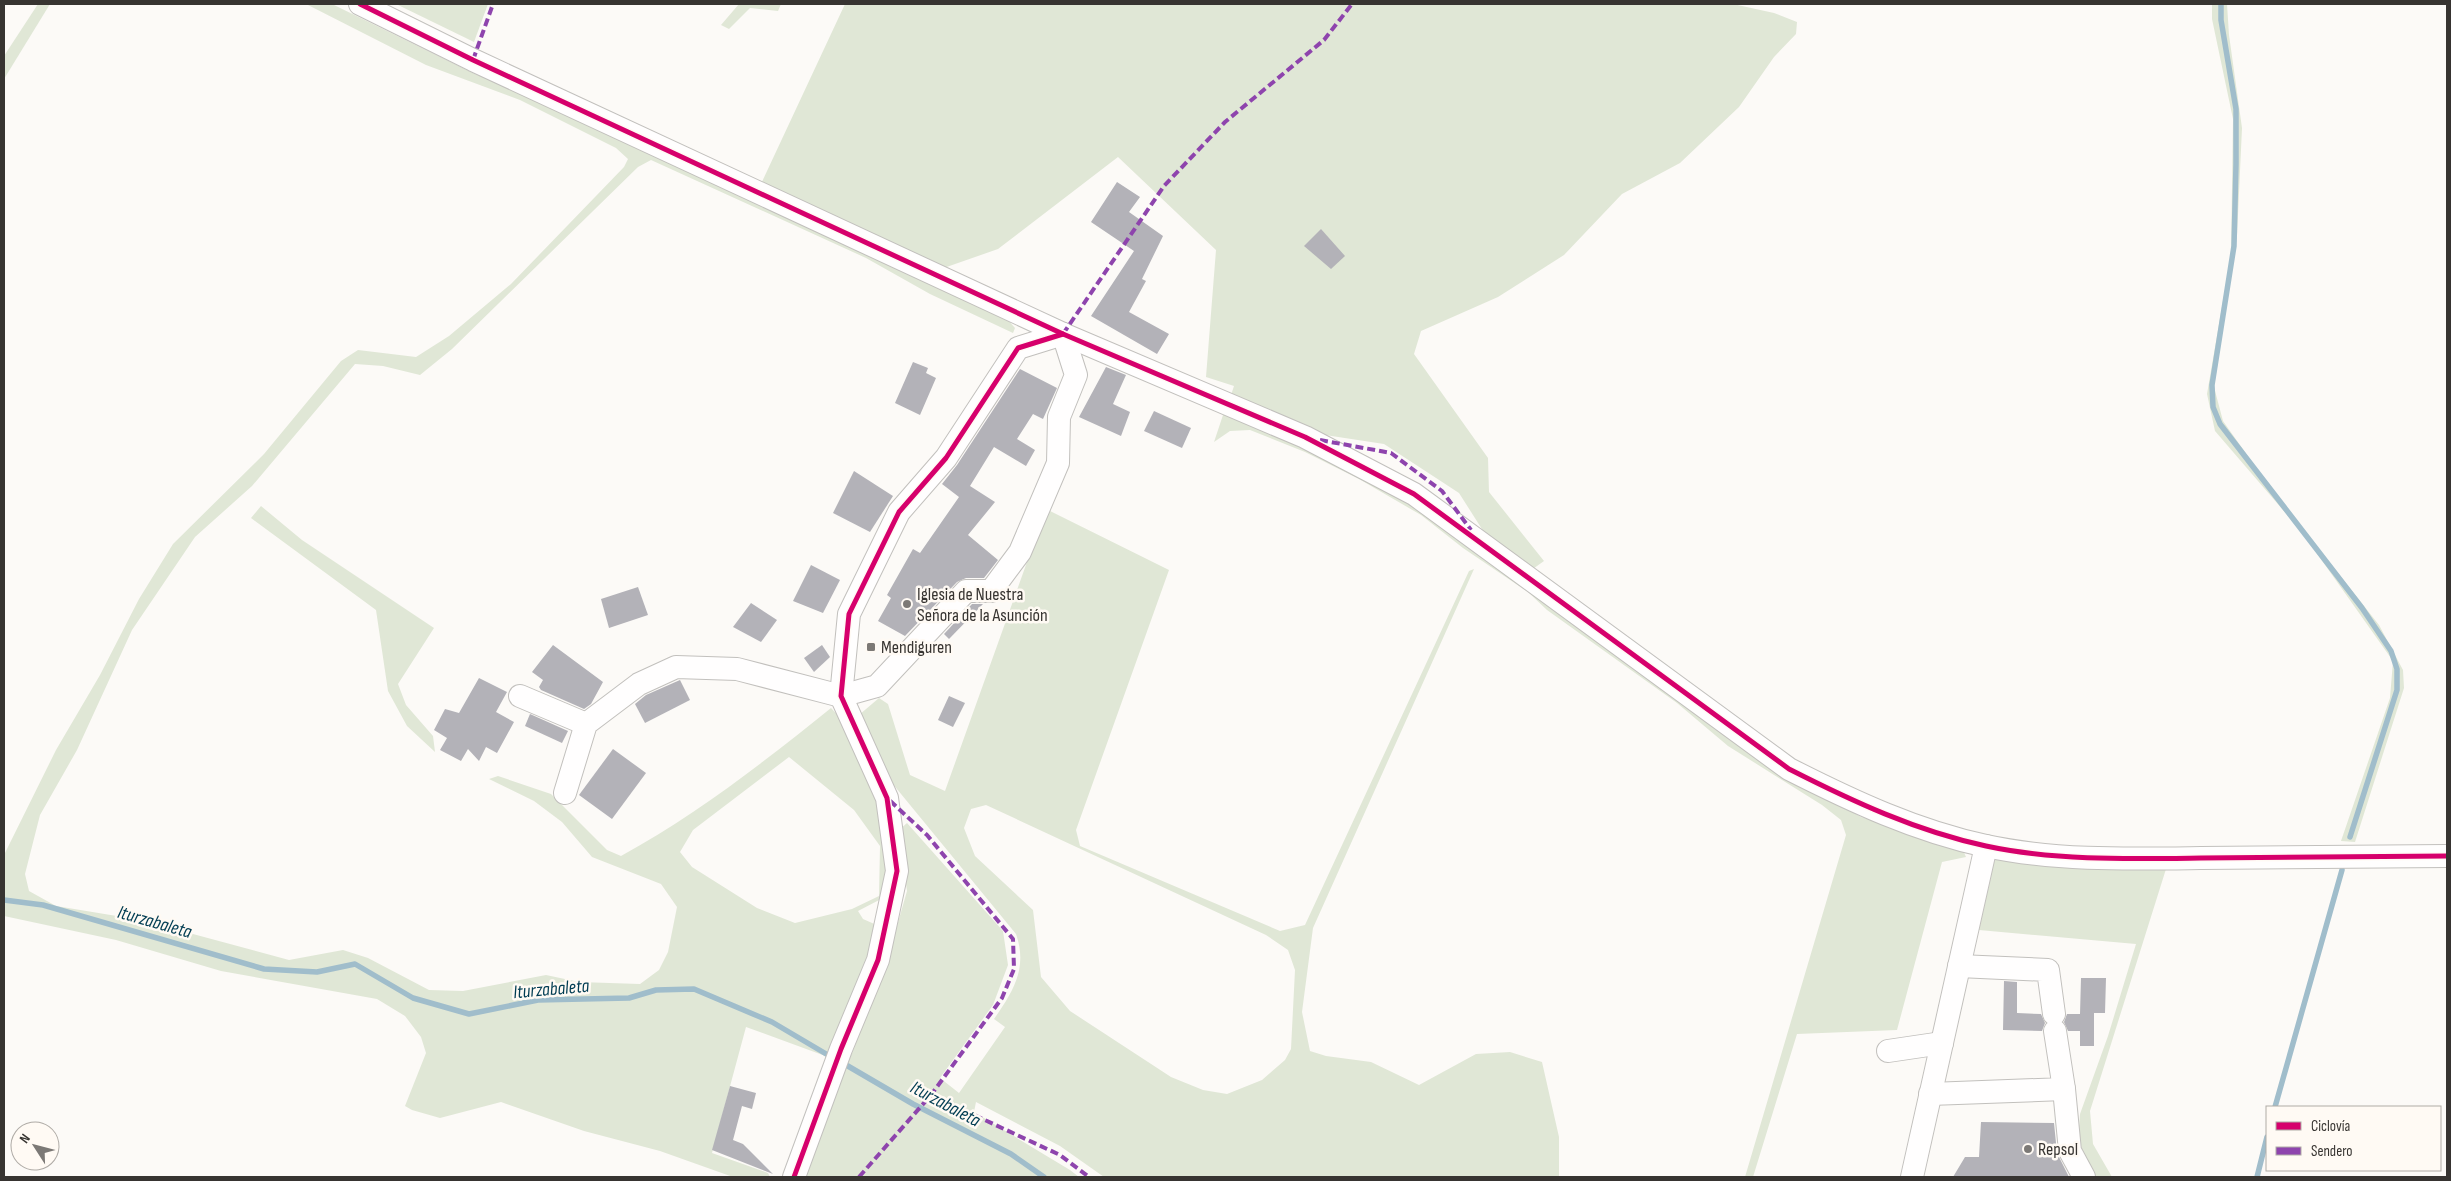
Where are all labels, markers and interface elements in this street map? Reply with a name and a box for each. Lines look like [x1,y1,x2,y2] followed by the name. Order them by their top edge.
[917,584,1048,626] place label: Iglesia de Nuestra Señora de la Asunción
[901,598,913,610] marker: Iglesia de Nuestra Señora de la Asunción
[881,637,952,658] place label: Mendiguren
[865,641,877,653] marker: Mendiguren
[115,901,195,944] water label: Iturzabaleta
[512,975,590,1004] water label: Iturzabaleta
[906,1076,985,1133] water label: Iturzabaleta
[2266,1106,2441,1171] legend
[2311,1117,2351,1136] text: Ciclovía
[10,1121,60,1171] north arrow
[16,1131,34,1147] text: N
[2038,1139,2078,1160] place label: Repsol
[2311,1142,2352,1161] text: Sendero
[2022,1143,2034,1155] marker: Repsol

